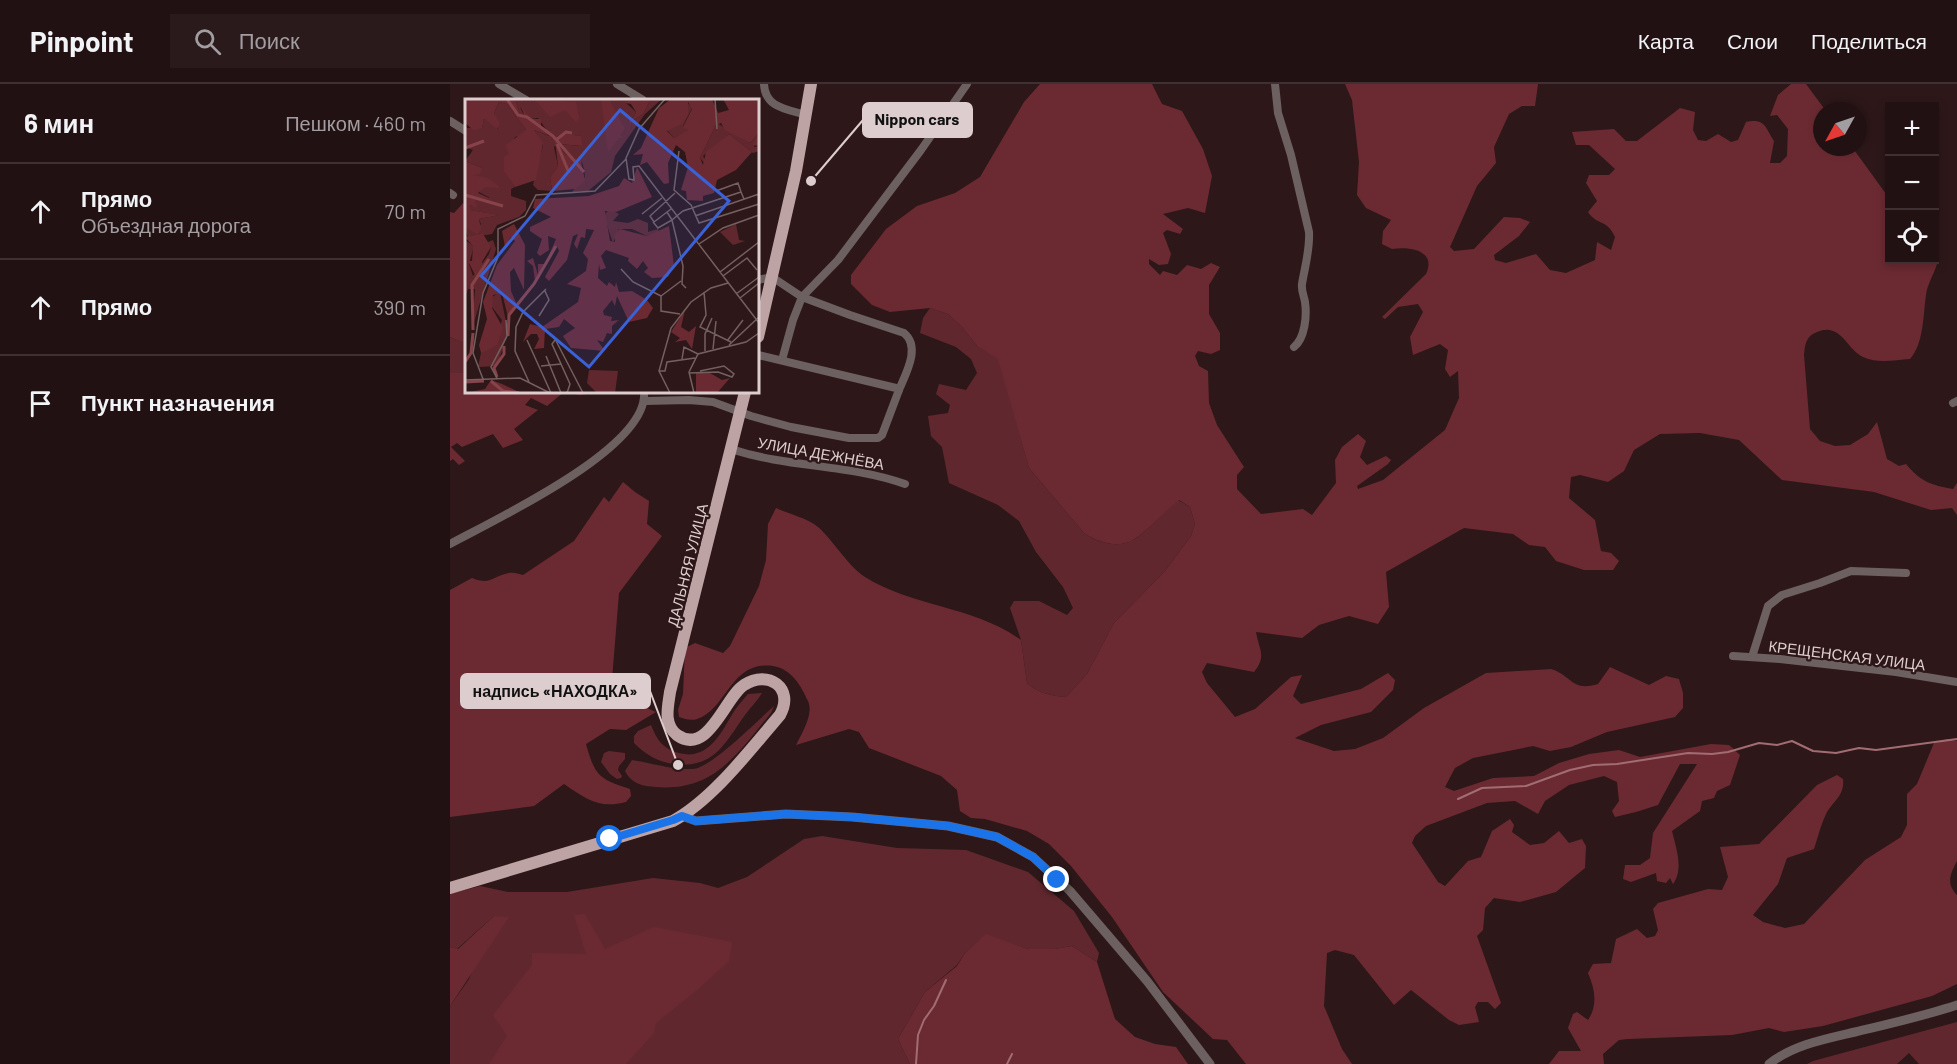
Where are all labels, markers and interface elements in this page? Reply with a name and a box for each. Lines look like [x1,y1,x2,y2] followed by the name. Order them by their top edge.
[170,14,590,68] search box
[30,24,134,58] text: Pinpoint
[191,25,224,58] icon: search
[239,27,300,53] text: Поиск
[1638,28,1694,53] text: Карта
[1727,28,1778,53] text: Слои
[1811,28,1927,53] text: Поделиться
[465,99,759,393] inset map
[1813,102,1867,156] north arrow
[1885,102,1939,264] map controls
[1885,102,1939,156] button: +
[863,103,972,137] callout: Nippon cars
[24,107,94,138] text: 6 мин
[875,109,959,128] text: Nippon cars
[285,111,426,135] text: Пешком · 460 m
[1885,156,1939,210] button: −
[81,185,152,211] text: Прямо
[24,195,57,228] icon: ahead
[385,199,426,223] text: 70 m
[1885,210,1939,264] button: locate
[81,213,251,237] text: Объездная дорога
[24,291,57,324] icon: ahead
[81,293,152,319] text: Прямо
[373,295,426,319] text: 390 m
[24,387,57,420] icon: arrive
[81,389,275,415] text: Пункт назначения
[756,433,886,473] street label: УЛИЦА ДЕЖНЁВА
[663,501,711,629] street label: ДАЛЬНЯЯ УЛИЦА
[1768,636,1926,674] street label: КРЕЩЕНСКАЯ УЛИЦА
[461,674,650,708] callout: надпись «НАХОДКА»
[473,681,637,700] text: надпись «НАХОДКА»
[596,825,622,851] route start
[1043,866,1069,892] route end

